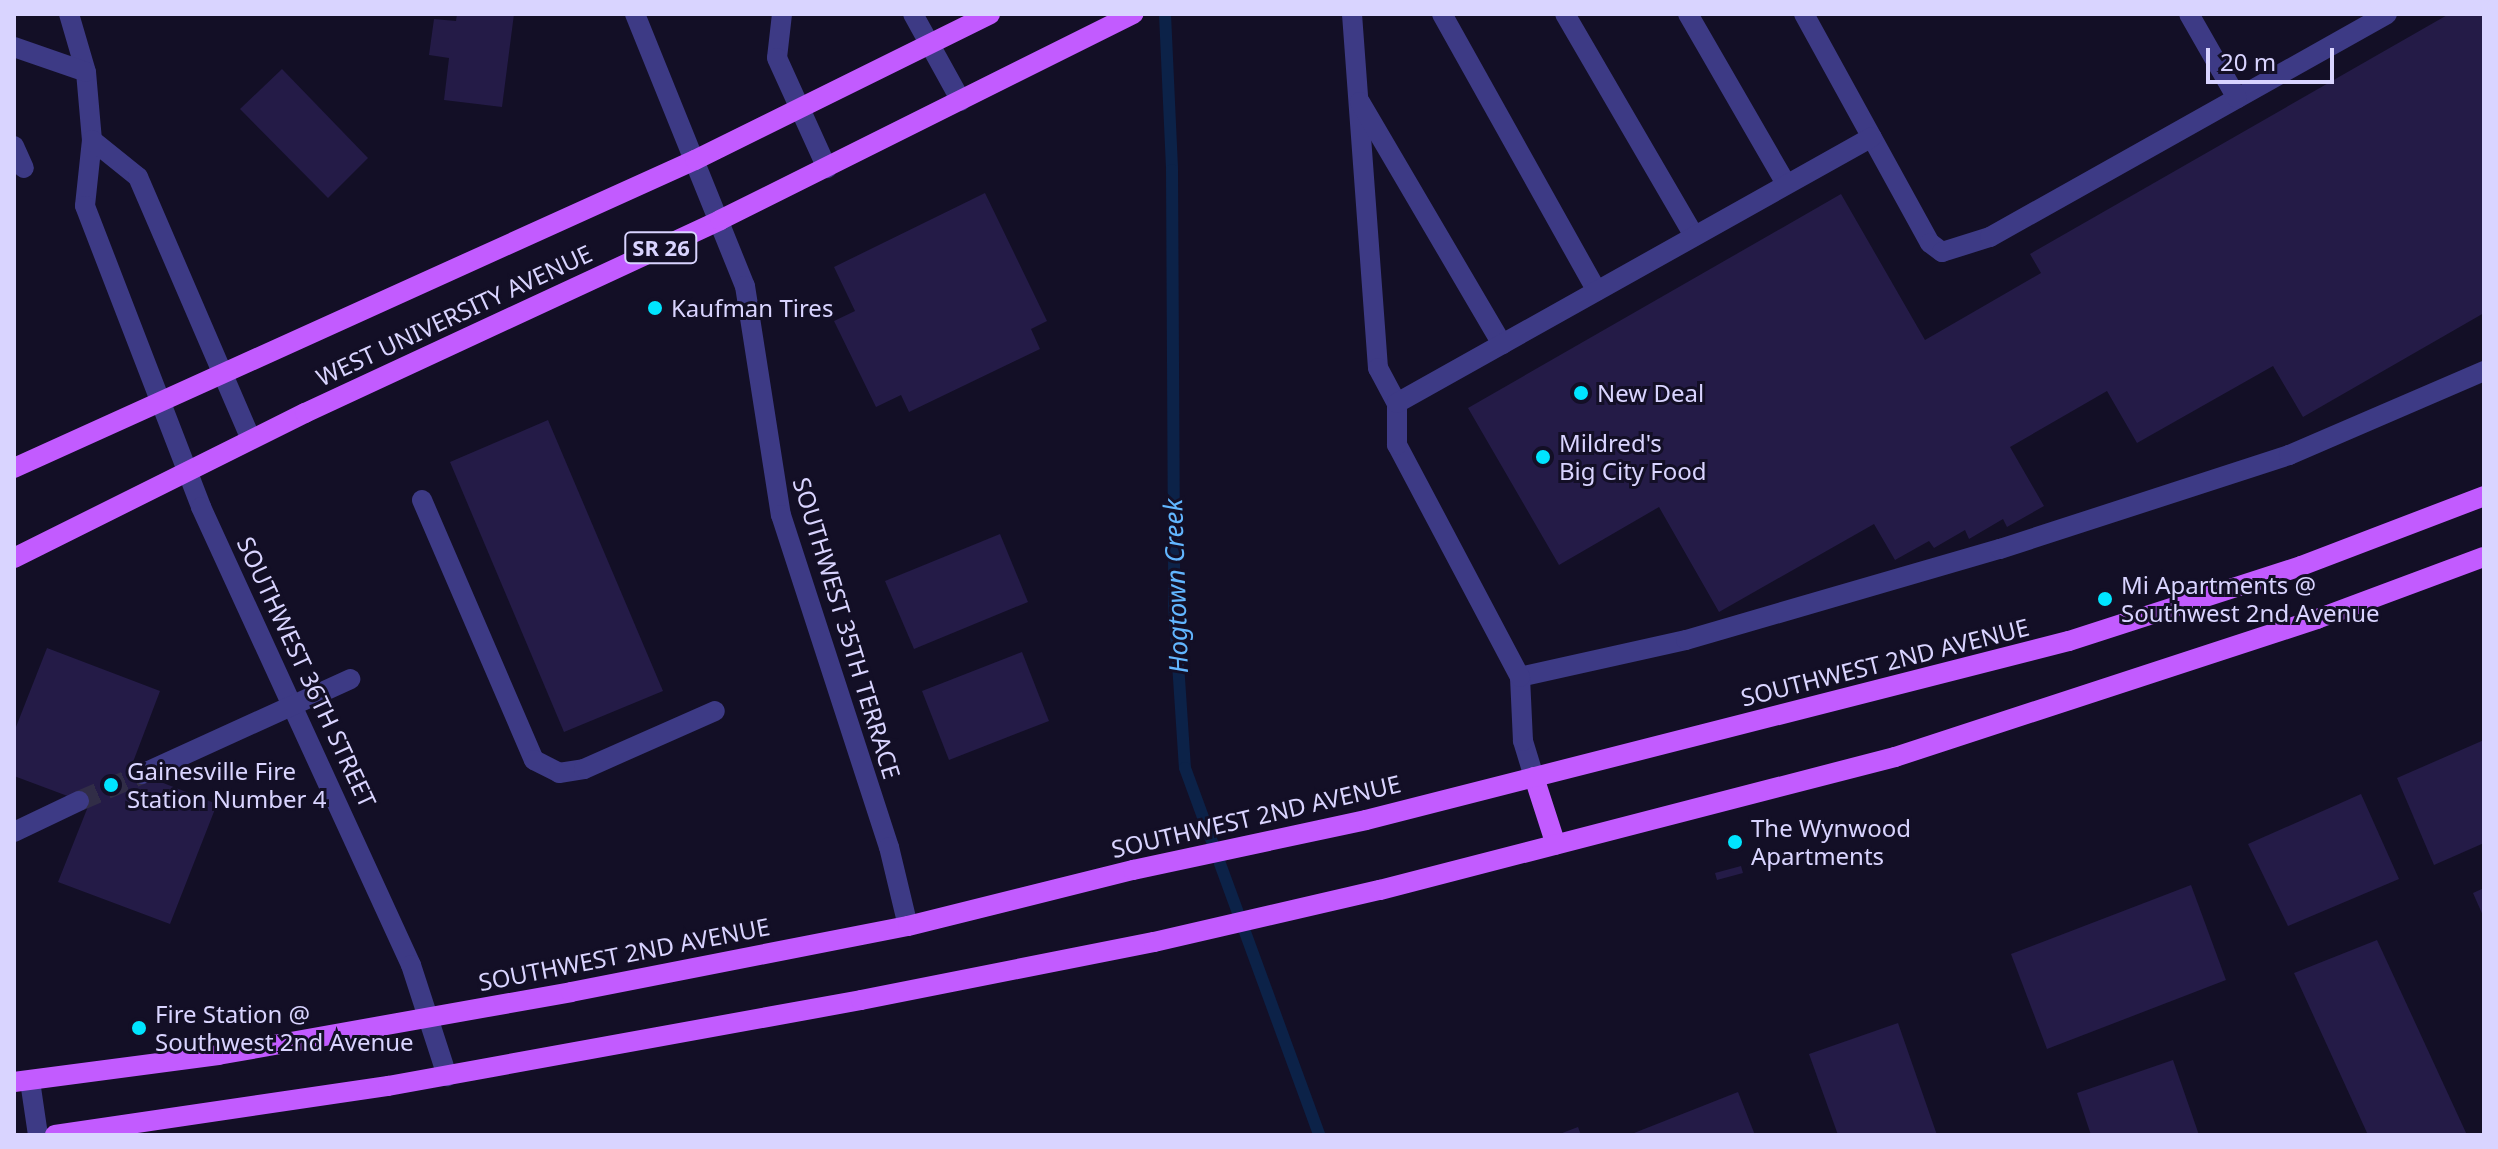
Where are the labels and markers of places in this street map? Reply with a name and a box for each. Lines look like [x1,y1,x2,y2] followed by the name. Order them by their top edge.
[671,294,833,322] place label: Kaufman Tires
[646,299,664,317] marker: Kaufman Tires
[1597,379,1704,407] place label: New Deal
[1572,384,1590,402] marker: New Deal
[1559,429,1707,485] place label: Mildred's Big City Food
[1534,448,1552,466] marker: Mildred's Big City Food
[2121,571,2380,627] place label: Mi Apartments @ Southwest 2nd Avenue
[2096,590,2114,608] marker: Mi Apartments @ Southwest 2nd Avenue
[127,757,326,813] place label: Gainesville Fire Station Number 4
[102,776,120,794] marker: Gainesville Fire Station Number 4
[1751,814,1911,870] place label: The Wynwood Apartments
[1726,833,1744,851] marker: The Wynwood Apartments
[155,1000,414,1056] place label: Fire Station @ Southwest 2nd Avenue
[130,1019,148,1037] marker: Fire Station @ Southwest 2nd Avenue

